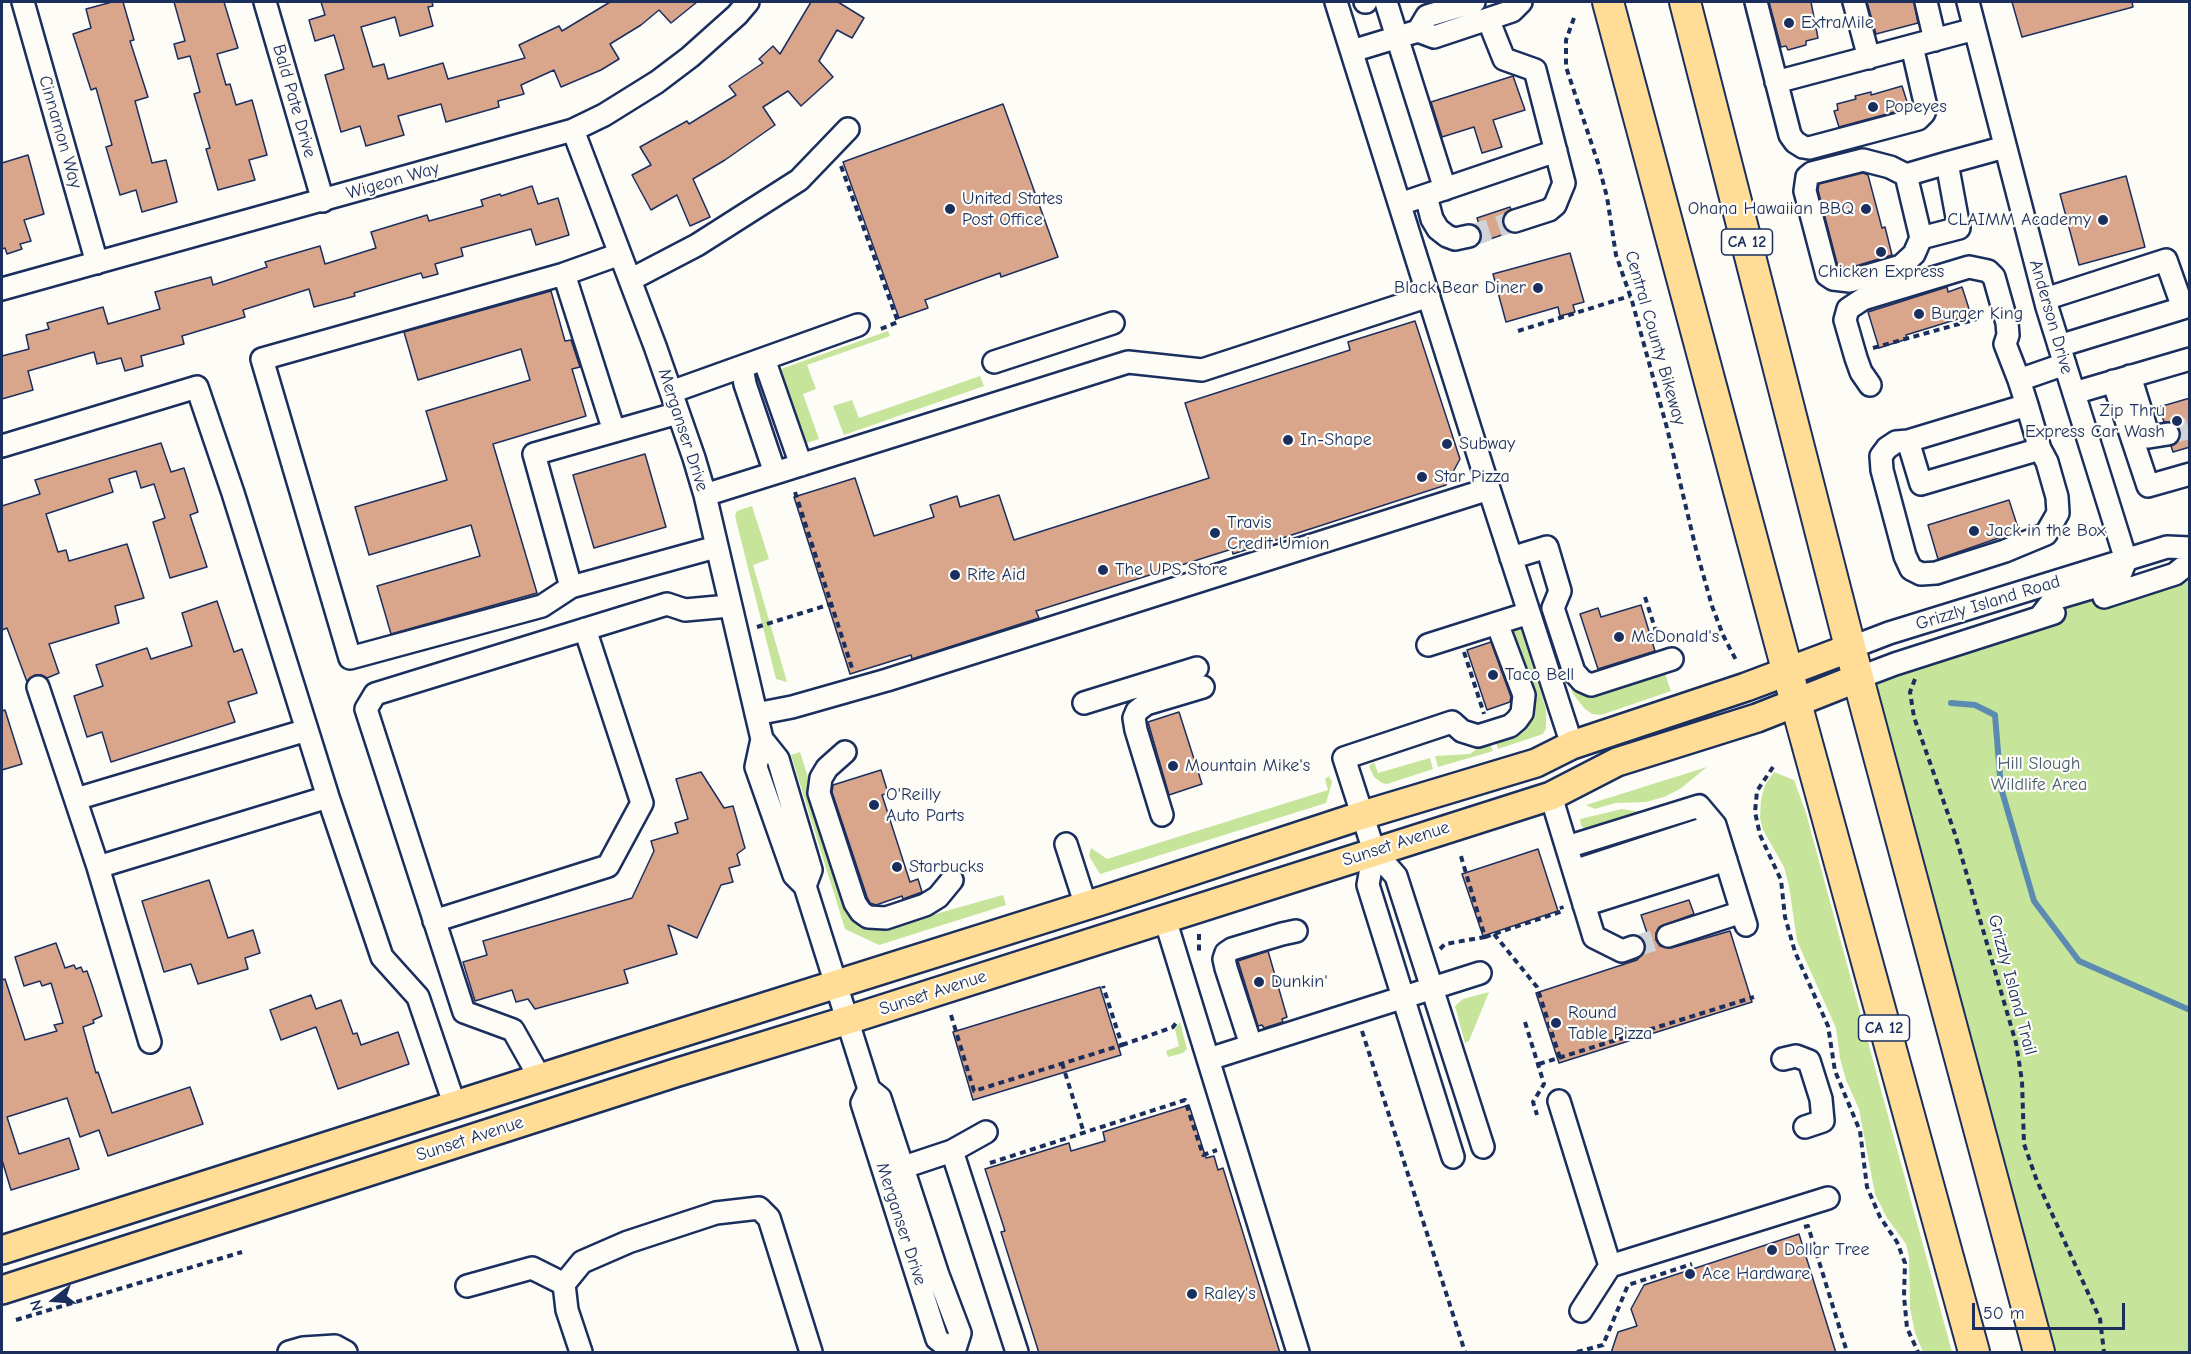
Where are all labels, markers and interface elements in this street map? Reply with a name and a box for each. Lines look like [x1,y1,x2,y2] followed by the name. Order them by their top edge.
[1801,12,1874,34] place label: ExtraMile
[1782,16,1796,30] marker: ExtraMile
[268,42,320,160] street label: Bald Pate Drive
[34,73,86,191] street label: Cinnamon Way
[1885,96,1947,118] place label: Popeyes
[1866,100,1880,114] marker: Popeyes
[344,157,442,205] street label: Wigeon Way
[962,188,1063,230] place label: United States Post Office
[1688,198,1854,220] place label: Ohana Hawaiian BBQ
[943,202,957,216] marker: United States Post Office
[1859,202,1873,216] marker: Ohana Hawaiian BBQ
[1947,209,2091,231] place label: CLAIMM Academy
[2096,213,2110,227] marker: CLAIMM Academy
[1722,229,1772,255] road number: CA 12
[1874,245,1888,259] marker: Chicken Express
[1620,248,1690,428] street label: Central County Bikeway
[2024,257,2078,377] street label: Anderson Drive
[1818,261,1944,283] place label: Chicken Express
[1394,277,1526,299] place label: Black Bear Diner
[1531,281,1545,295] marker: Black Bear Diner
[1931,303,2023,325] place label: Burger King
[1912,307,1926,321] marker: Burger King
[653,366,713,494] street label: Merganser Drive
[2025,400,2165,442] place label: Zip Thru Express Car Wash
[2170,414,2184,428] marker: Zip Thru Express Car Wash
[1300,429,1372,451] place label: In-Shape
[1281,433,1295,447] marker: In-Shape
[1459,433,1515,455] place label: Subway
[1440,437,1454,451] marker: Subway
[1434,466,1510,488] place label: Star Pizza
[1415,470,1429,484] marker: Star Pizza
[1227,512,1330,554] place label: Travis Credit Umion
[1986,520,2106,542] place label: Jack in the Box
[1967,524,1981,538] marker: Jack in the Box
[1208,526,1222,540] marker: Travis Credit Umion
[1115,559,1227,581] place label: The UPS Store
[1096,563,1110,577] marker: The UPS Store
[967,564,1026,586] place label: Rite Aid
[948,568,962,582] marker: Rite Aid
[1913,571,2063,635] street label: Grizzly Island Road
[1631,626,1719,648] place label: McDonald's
[1612,630,1626,644] marker: McDonald's
[1505,664,1574,686] place label: Taco Bell
[1486,668,1500,682] marker: Taco Bell
[1991,753,2087,795] park label: Hill Slough Wildlife Area
[1185,755,1310,777] place label: Mountain Mike's
[1166,759,1180,773] marker: Mountain Mike's
[886,784,964,826] place label: O'Reilly Auto Parts
[867,798,881,812] marker: O'Reilly Auto Parts
[1340,816,1452,872] street label: Sunset Avenue
[909,856,984,878] place label: Starbucks
[890,860,904,874] marker: Starbucks
[1983,912,2041,1058] street label: Grizzly Island Trail
[877,965,989,1021] street label: Sunset Avenue
[1271,971,1328,993] place label: Dunkin'
[1252,975,1266,989] marker: Dunkin'
[1568,1002,1652,1044] place label: Round Table Pizza
[1858,1015,1910,1041] road number: CA 12
[1549,1016,1563,1030] marker: Round Table Pizza
[414,1111,526,1167] street label: Sunset Avenue
[871,1160,931,1288] street label: Merganser Drive
[1784,1239,1869,1261] place label: Dollar Tree
[1765,1243,1779,1257] marker: Dollar Tree
[1702,1263,1810,1285] place label: Ace Hardware
[1683,1267,1697,1281] marker: Ace Hardware
[24,1270,84,1330] north arrow
[1204,1283,1256,1305] place label: Raley's
[1185,1287,1199,1301] marker: Raley's
[1975,1291,2128,1329] scale bar
[27,1298,47,1313] text: N
[1983,1303,2025,1324] text: 50 m

